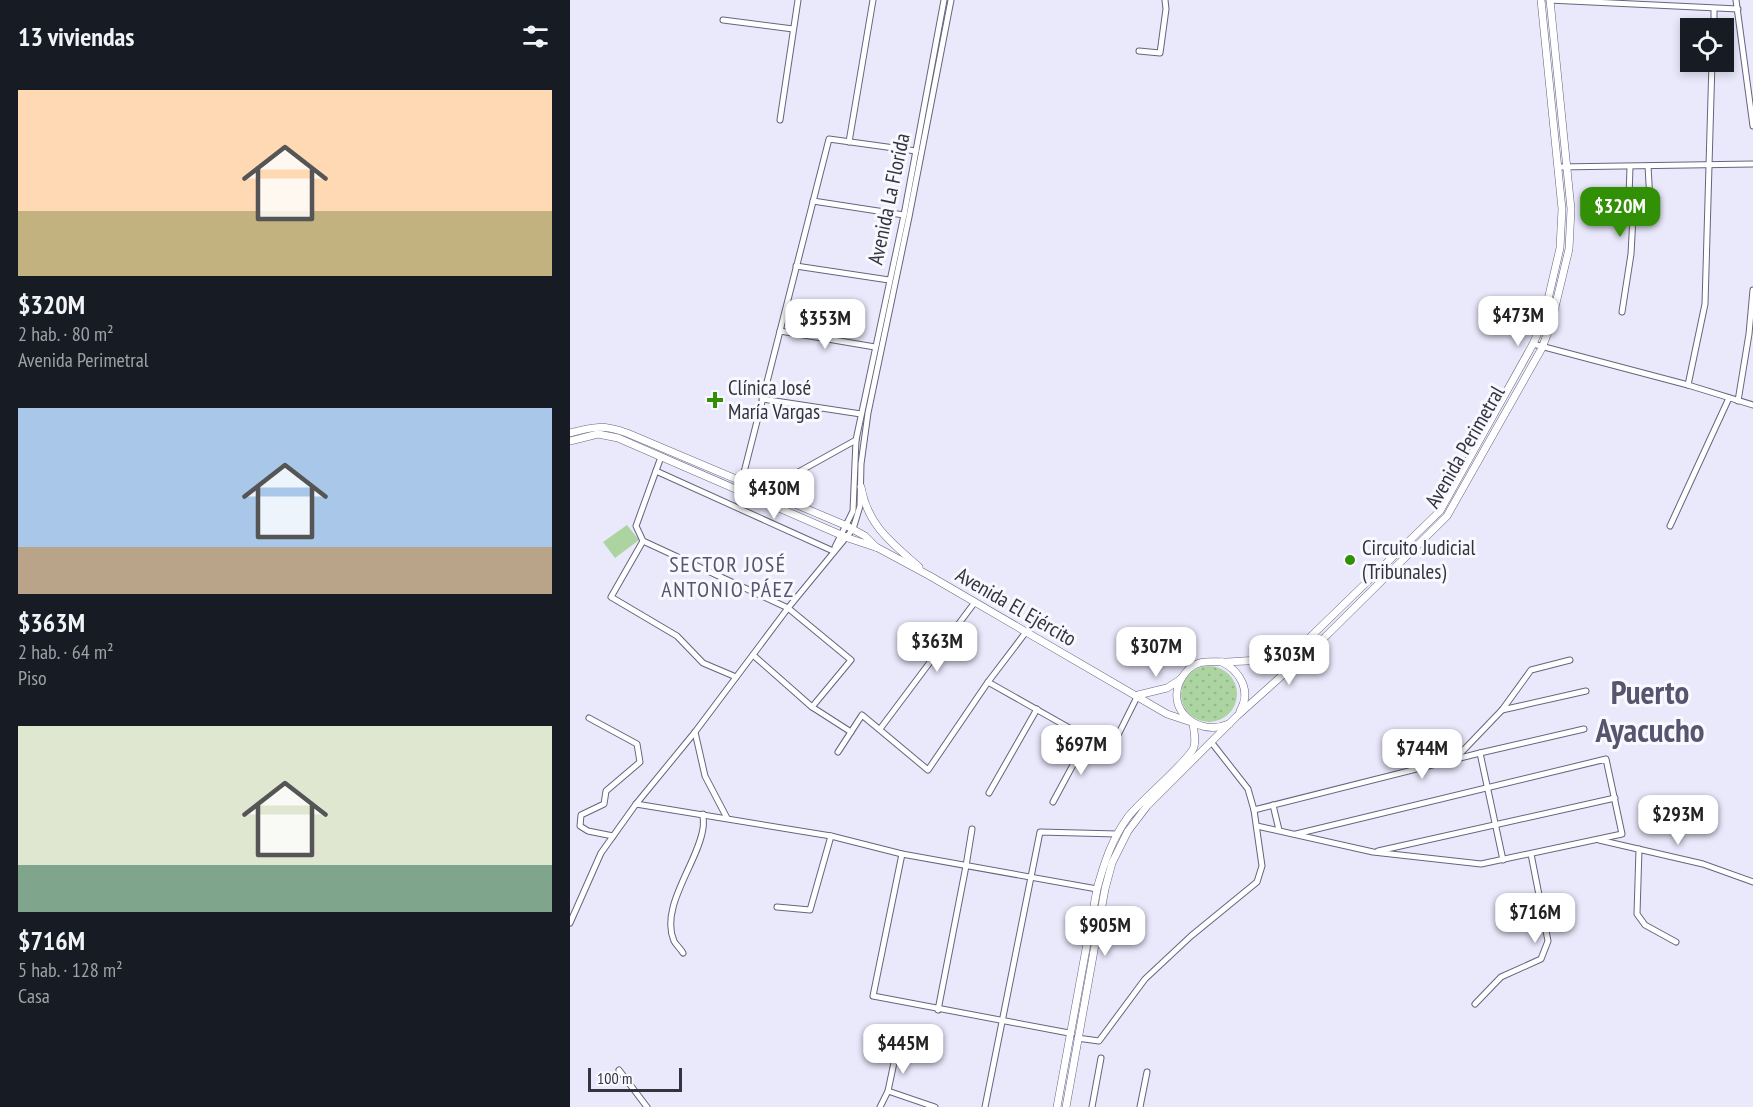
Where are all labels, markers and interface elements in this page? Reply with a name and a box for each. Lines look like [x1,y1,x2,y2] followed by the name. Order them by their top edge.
[1680,18,1734,72] map controls
[1680,18,1734,72] button: locate
[18,20,134,53] text: 13 viviendas
[519,20,552,53] icon: filters
[231,129,339,237] icon: home
[861,131,916,267] street label: Avenida La Florida
[1578,187,1662,238] pin: $320M
[1594,193,1646,219] text: $320M
[18,288,85,321] text: $320M
[1476,296,1560,347] pin: $473M
[783,299,867,350] pin: $353M
[1492,302,1544,328] text: $473M
[799,305,851,331] text: $353M
[18,321,114,347] text: 2 hab. · 80 m²
[18,347,148,373] text: Avenida Perimetral
[728,374,820,425] place label: Clínica José María Vargas
[1419,381,1511,513] street label: Avenida Perimetral
[706,391,724,409] marker: Clínica José María Vargas
[231,447,339,555] icon: home
[732,469,816,520] pin: $430M
[748,475,800,501] text: $430M
[1362,534,1475,585] place label: Circuito Judicial (Tribunales)
[661,550,795,603] district label: SECTOR JOSÉ ANTONIO PÁEZ
[1343,553,1357,567] marker: Circuito Judicial (Tribunales)
[951,561,1081,652] street label: Avenida El Ejército
[18,606,85,639] text: $363M
[895,622,979,673] pin: $363M
[1114,627,1198,678] pin: $307M
[911,628,963,654] text: $363M
[1130,633,1182,659] text: $307M
[1247,635,1331,686] pin: $303M
[18,639,114,665] text: 2 hab. · 64 m²
[1263,641,1315,667] text: $303M
[18,665,47,691] text: Piso
[1594,670,1705,751] district label: Puerto Ayacucho
[1039,725,1123,776] pin: $697M
[1380,729,1464,780] pin: $744M
[1055,731,1107,757] text: $697M
[1396,735,1448,761] text: $744M
[231,765,339,873] icon: home
[1636,795,1720,846] pin: $293M
[1652,801,1704,827] text: $293M
[1493,893,1577,944] pin: $716M
[1509,899,1561,925] text: $716M
[1063,906,1147,957] pin: $905M
[1079,912,1131,938] text: $905M
[18,924,85,957] text: $716M
[18,957,123,983] text: 5 hab. · 128 m²
[18,983,50,1009] text: Casa
[861,1024,945,1075] pin: $445M
[877,1030,929,1056] text: $445M
[588,1065,682,1092] scale bar
[597,1068,632,1088] text: 100 m

